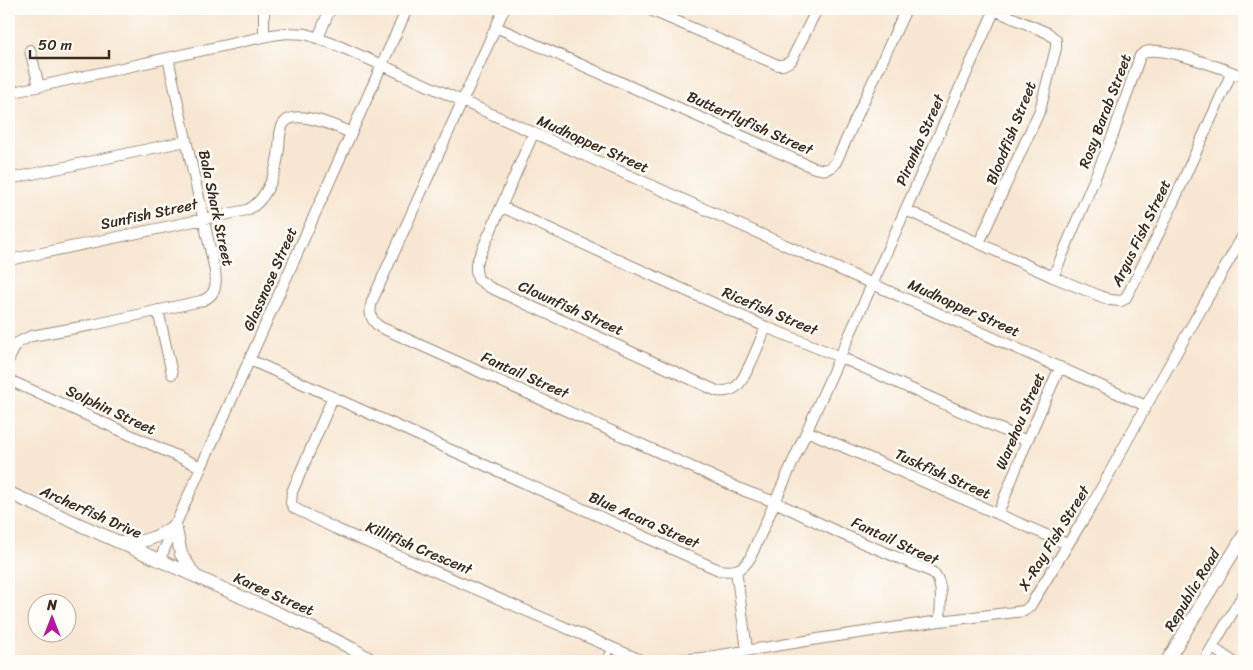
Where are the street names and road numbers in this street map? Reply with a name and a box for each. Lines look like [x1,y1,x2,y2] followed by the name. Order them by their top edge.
[1071,49,1139,172] street label: Rosy Barab Street
[978,77,1044,189] street label: Bloodfish Street
[683,84,818,163] street label: Butterflyfish Street
[888,89,952,190] street label: Piranha Street
[533,108,654,181] street label: Mudhopper Street
[191,147,241,269] street label: Bala Shark Street
[1103,175,1178,292] street label: Argus Fish Street
[98,191,201,237] street label: Sunfish Street
[235,222,305,335] street label: Glassnose Street
[904,272,1025,345] street label: Mudhopper Street
[514,273,628,343] street label: Clownfish Street
[718,279,823,343] street label: Ricefish Street
[477,344,574,406] street label: Fantail Street
[988,368,1052,474] street label: Warehou Street
[62,378,161,442] street label: Solphin Street
[891,441,996,507] street label: Tuskfish Street
[35,478,146,546] street label: Archerfish Drive
[1011,480,1097,597] street label: X-Ray Fish Street
[584,484,704,556] street label: Blue Acara Street
[847,509,944,573] street label: Fantail Street
[362,514,477,583] street label: Killifish Crescent
[1157,543,1228,636] street label: Republic Road
[230,565,319,623] street label: Karee Street

